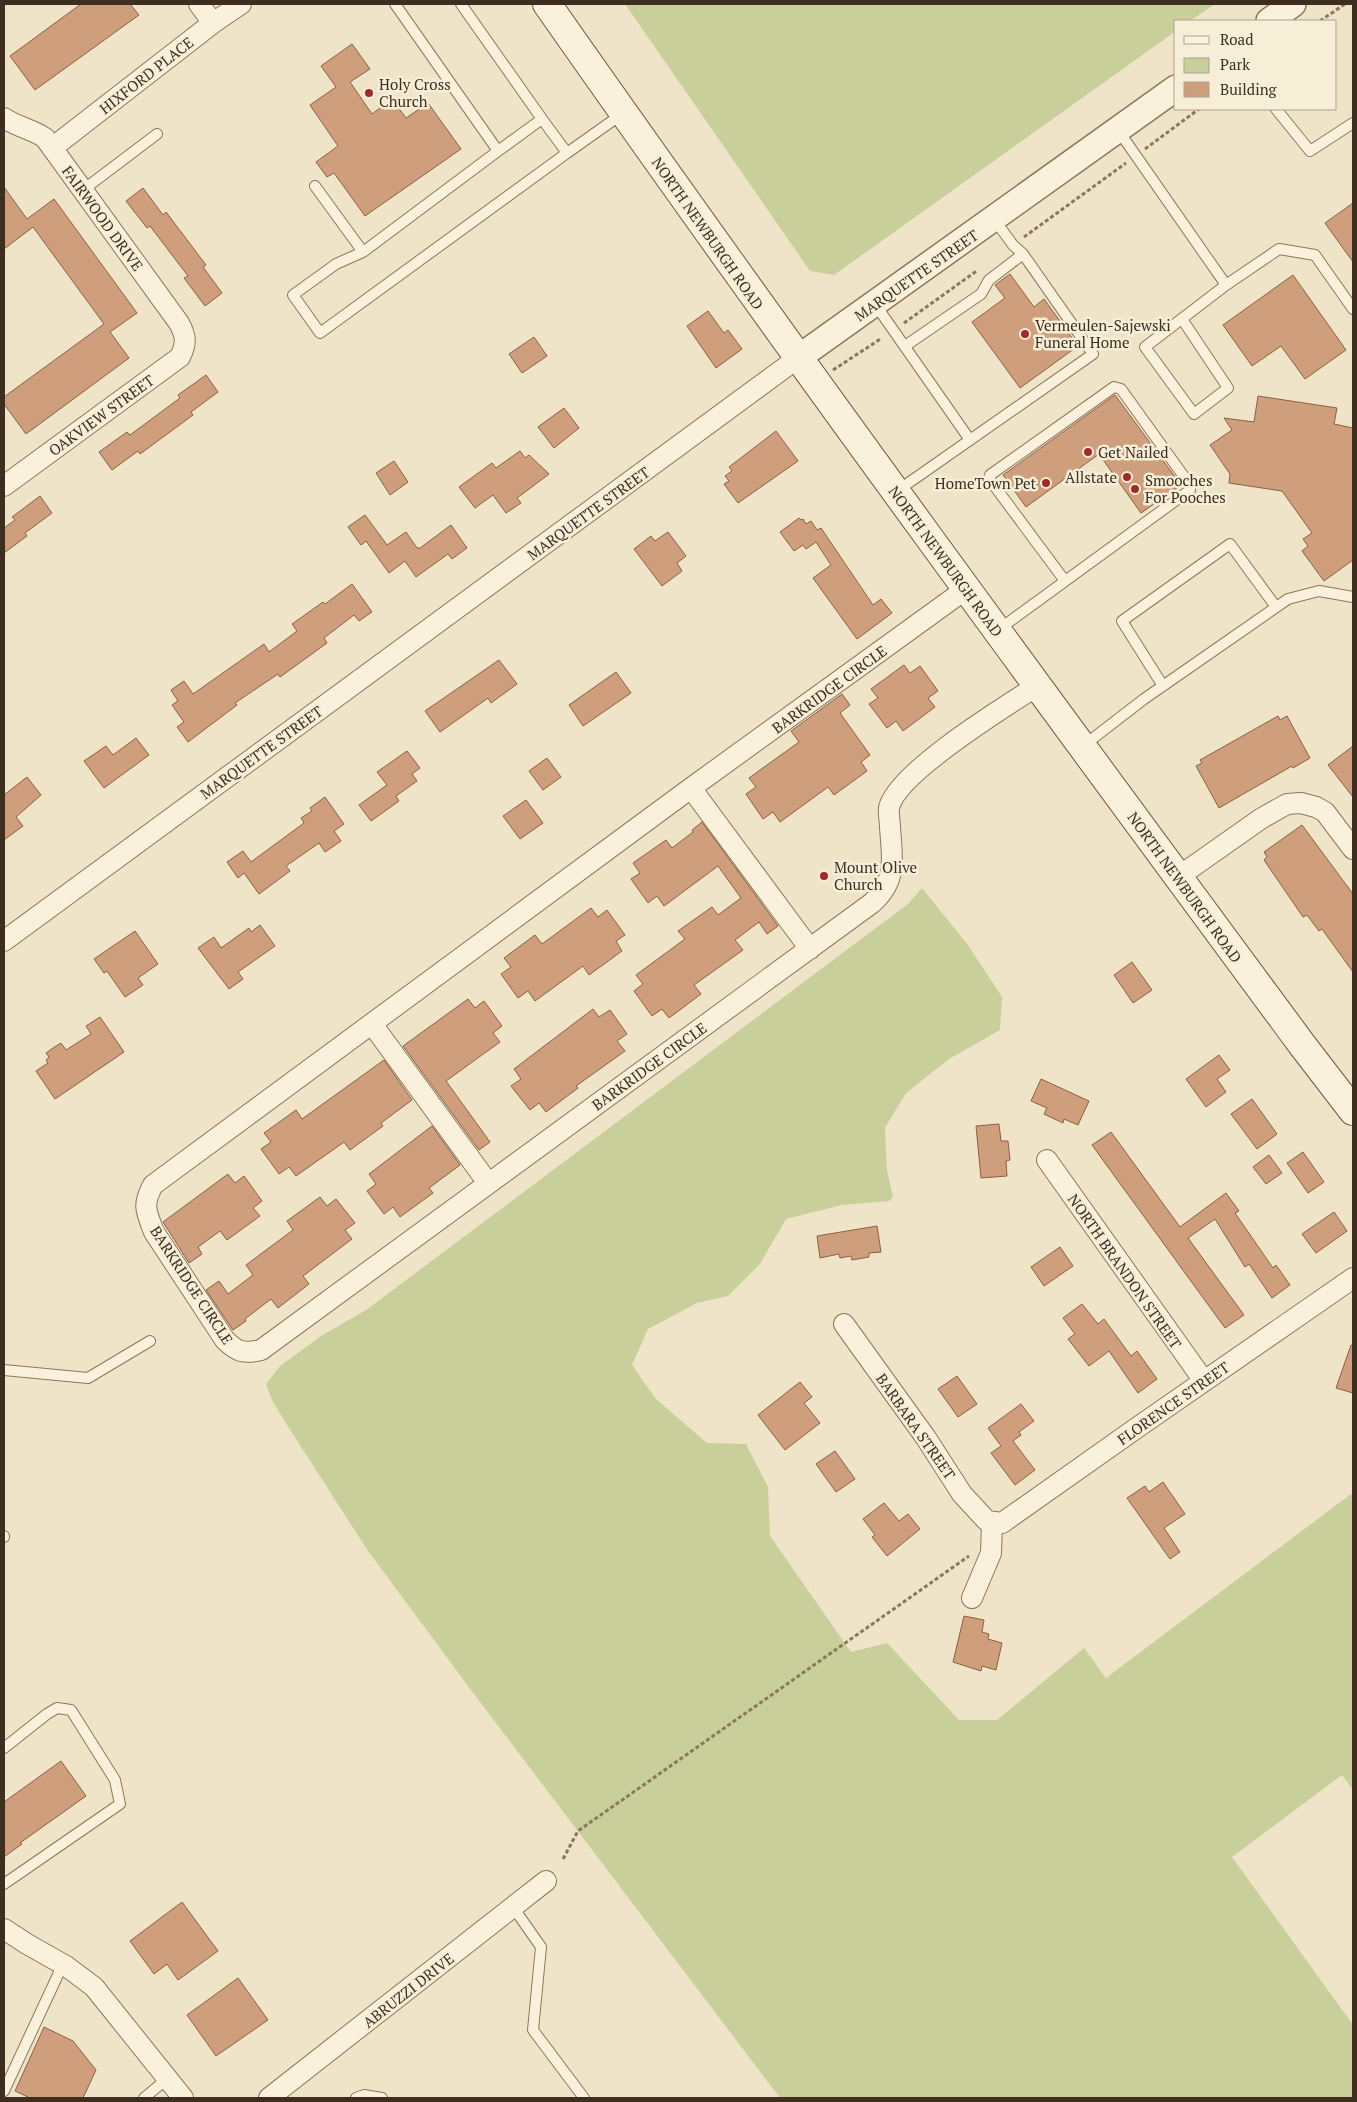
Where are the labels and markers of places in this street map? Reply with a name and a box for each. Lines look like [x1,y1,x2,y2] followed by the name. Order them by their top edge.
[379,74,451,111] place label: Holy Cross Church
[363,87,375,99] marker: Holy Cross Church
[1035,315,1171,352] place label: Vermeulen-Sajewski Funeral Home
[1019,328,1031,340] marker: Vermeulen-Sajewski Funeral Home
[1098,442,1169,462] place label: Get Nailed
[1082,446,1094,458] marker: Get Nailed
[1065,467,1117,487] place label: Allstate
[1145,470,1226,507] place label: Smooches For Pooches
[1121,471,1133,483] marker: Allstate
[935,473,1036,493] place label: HomeTown Pet
[1040,477,1052,489] marker: HomeTown Pet
[1129,483,1141,495] marker: Smooches For Pooches
[834,857,917,894] place label: Mount Olive Church
[818,870,830,882] marker: Mount Olive Church

